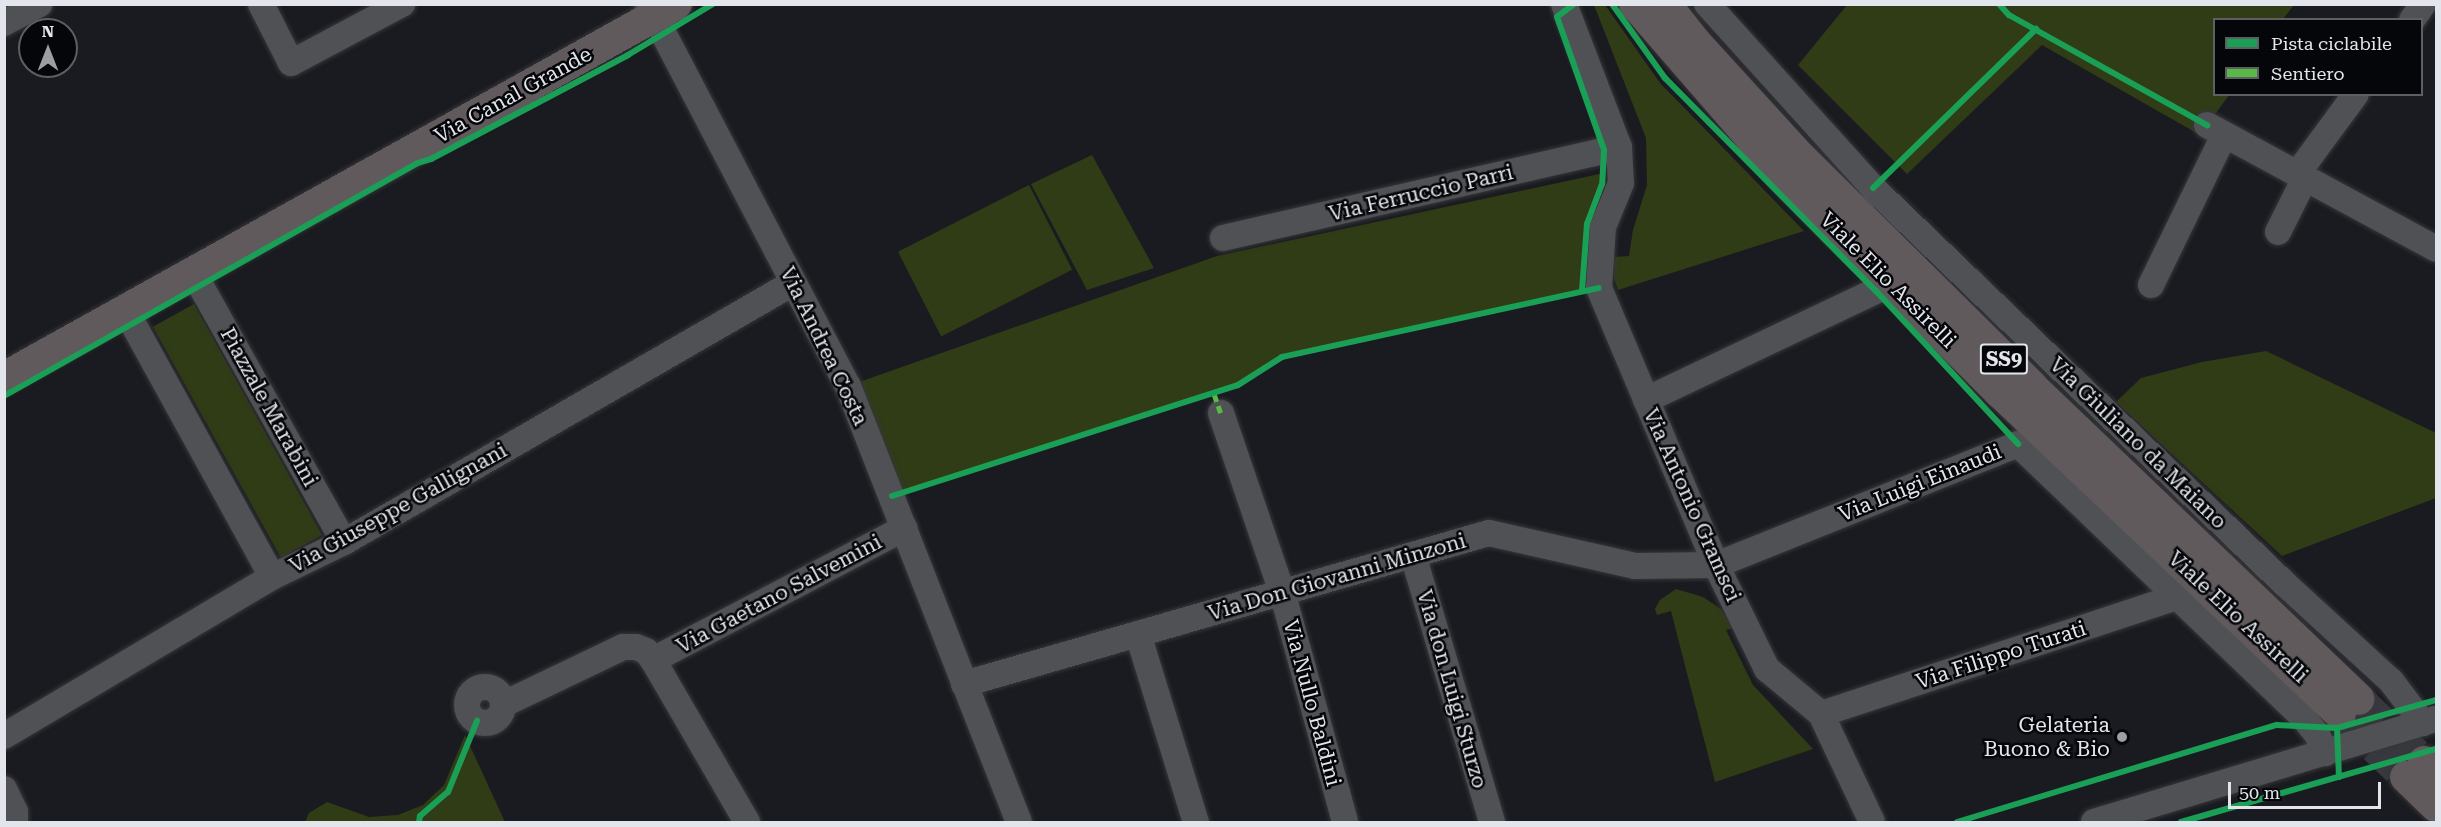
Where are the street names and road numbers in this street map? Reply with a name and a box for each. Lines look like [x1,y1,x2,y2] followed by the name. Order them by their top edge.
[430,41,596,149] street label: Via Canal Grande
[1326,160,1516,226] street label: Via Ferruccio Parri
[1815,207,1961,353] street label: Viale Elio Assirelli
[775,263,873,429] street label: Via Andrea Costa
[215,323,323,491] street label: Piazzale Marabini
[1978,342,2030,376] road number: SS9
[2044,352,2232,534] street label: Via Giuliano da Maiano
[1638,404,1746,606] street label: Via Antonio Gramsci
[285,438,511,578] street label: Via Giuseppe Gallignani
[1835,439,2005,527] street label: Via Luigi Einaudi
[1205,528,1469,626] street label: Via Don Giovanni Minzoni
[672,529,886,659] street label: Via Gaetano Salvemini
[2163,546,2313,688] street label: Viale Elio Assirelli
[1412,587,1492,791] street label: Via don Luigi Sturzo
[1913,616,2089,694] street label: Via Filippo Turati
[1278,617,1346,789] street label: Via Nullo Baldini

